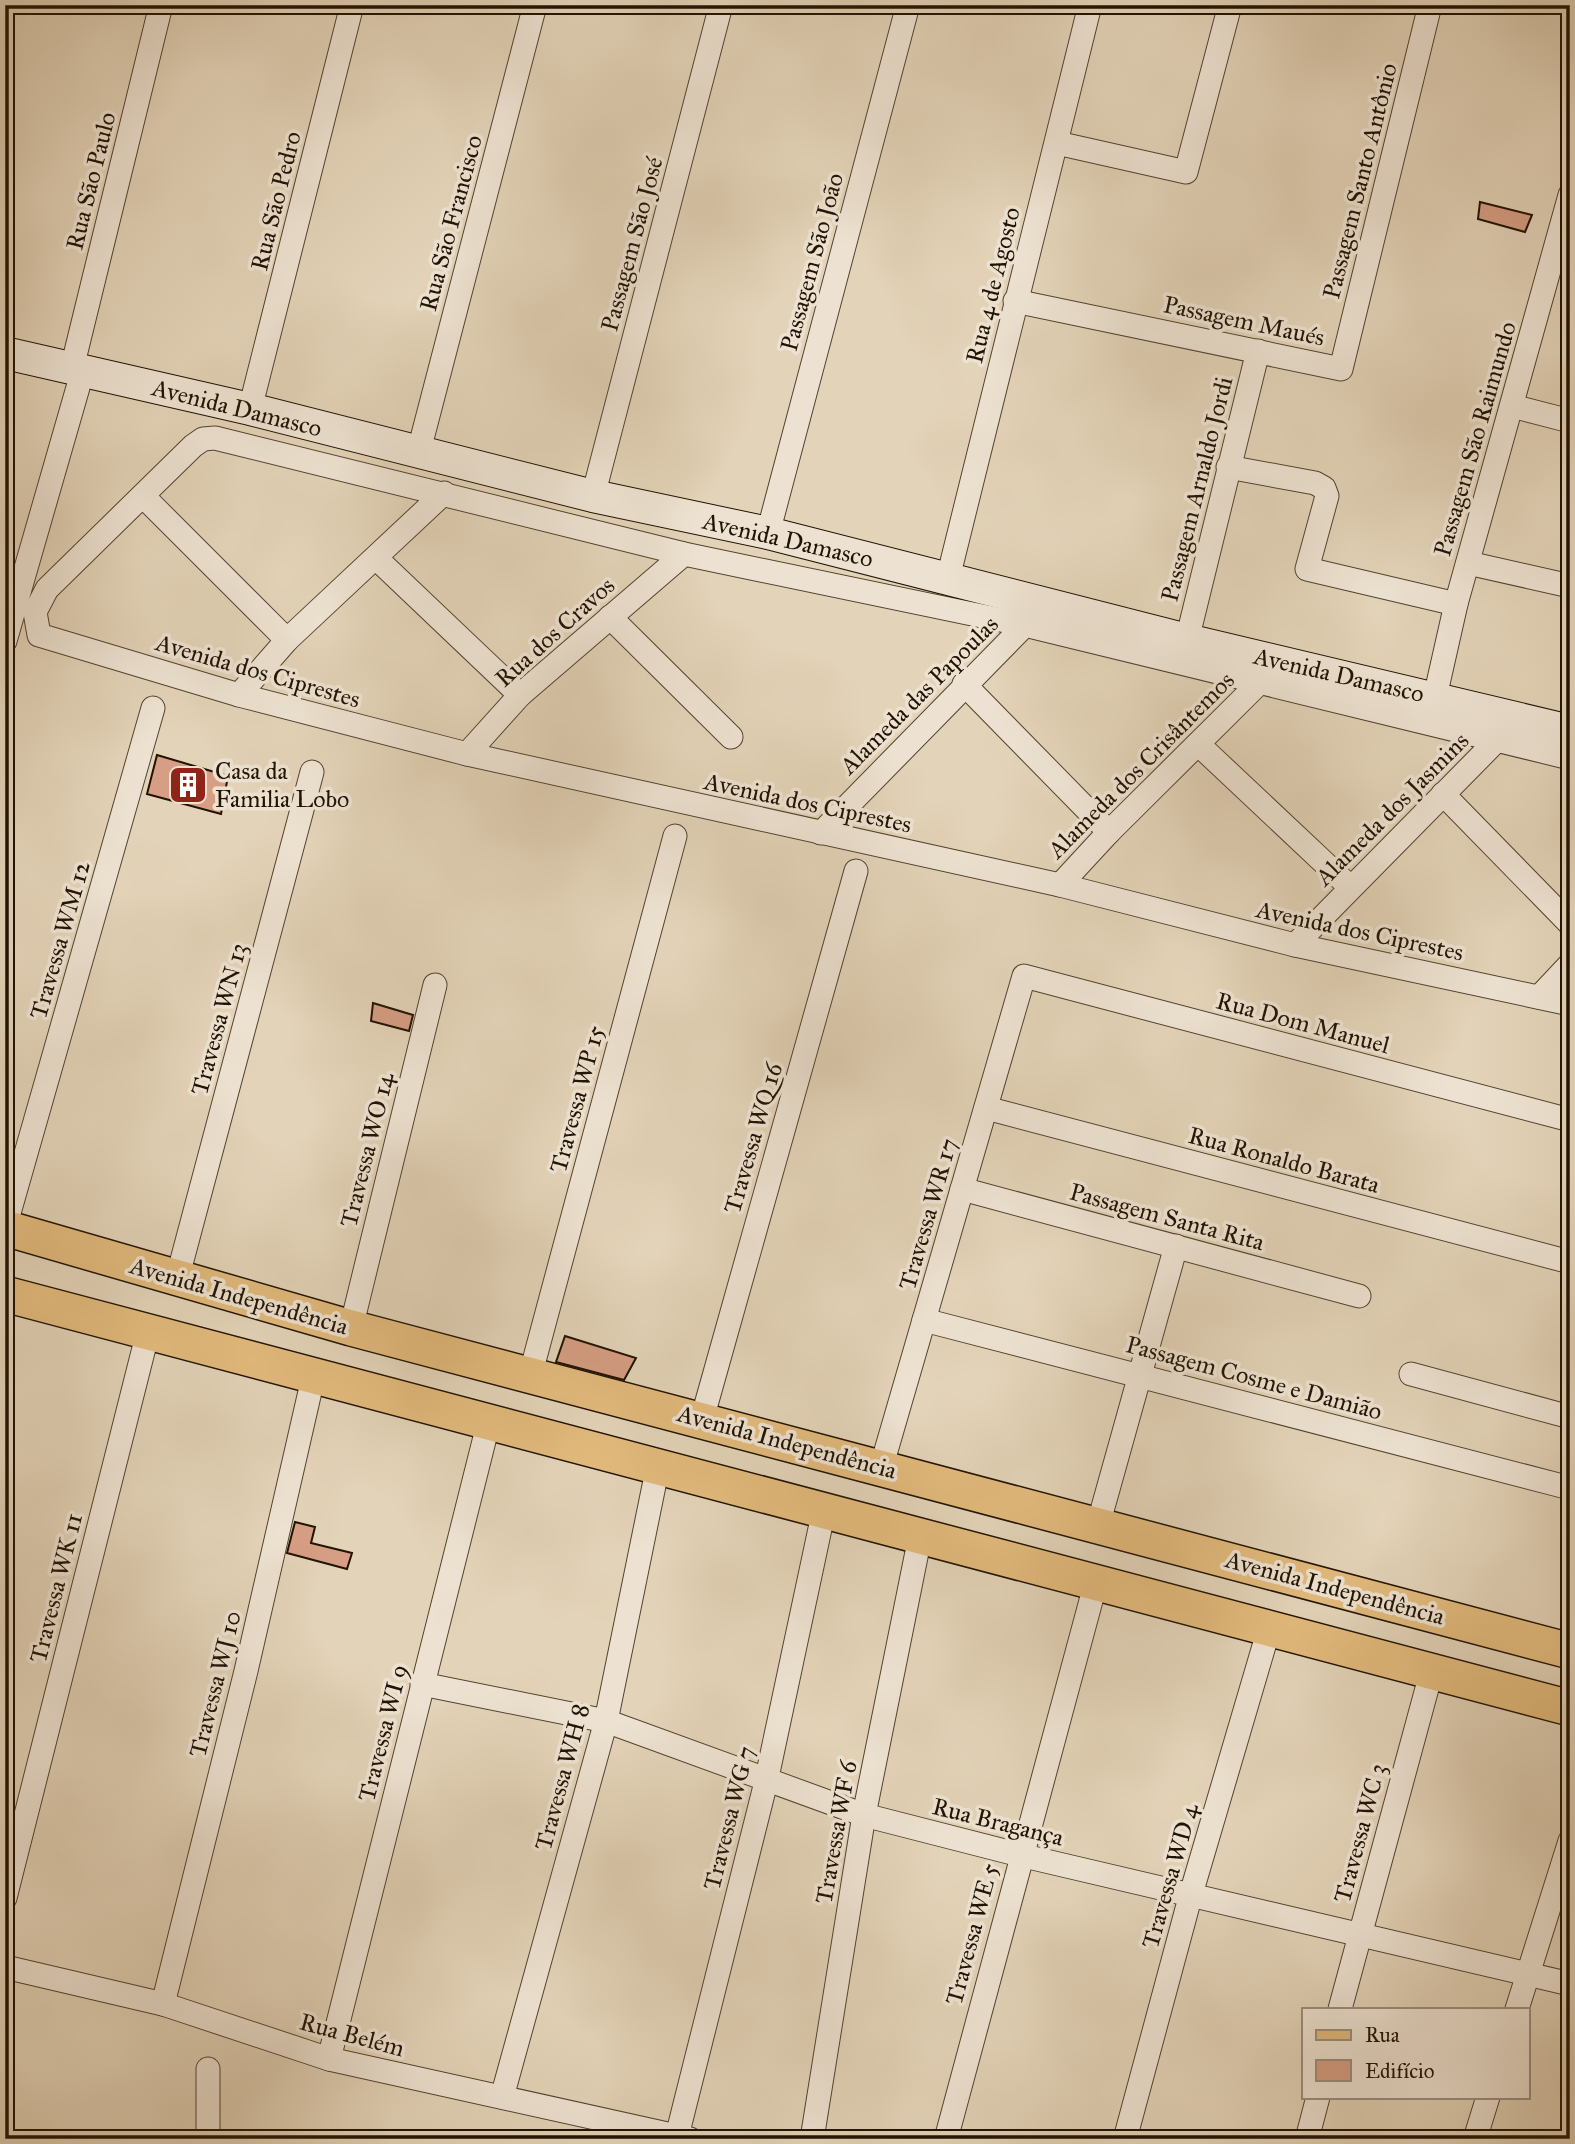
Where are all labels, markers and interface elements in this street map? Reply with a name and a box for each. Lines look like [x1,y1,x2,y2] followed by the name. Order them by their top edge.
[1316,60,1404,302] street label: Passagem Santo Antônio
[59,109,123,253] street label: Rua São Paulo
[244,128,308,274] street label: Rua São Pedro
[413,132,489,314] street label: Rua São Francisco
[594,154,670,334] street label: Passagem São José
[774,170,850,354] street label: Passagem São João
[959,204,1027,366] street label: Rua 4 de Agosto
[1161,289,1327,353] street label: Passagem Maués
[1427,318,1523,560] street label: Passagem São Raimundo
[148,372,325,444] street label: Avenida Damasco
[1155,373,1240,605] street label: Passagem Arnaldo Jordi
[699,506,876,574] street label: Avenida Damasco
[489,570,621,694] street label: Rua dos Cravos
[833,609,1005,781] street label: Alameda das Papoulas
[151,627,364,715] street label: Avenida dos Ciprestes
[1250,641,1427,709] street label: Avenida Damasco
[1041,665,1241,865] street label: Alameda dos Crisântemos
[1308,726,1475,893] street label: Alameda dos Jasmins
[215,756,349,814] place label: Casa da Familia Lobo
[167,764,209,806] building icon: Casa da Familia Lobo
[701,766,914,840] street label: Avenida dos Ciprestes
[23,857,97,1022] street label: Travessa WM 12
[1253,894,1466,968] street label: Avenida dos Ciprestes
[184,940,254,1098] street label: Travessa WN 13
[1213,985,1393,1061] street label: Rua Dom Manuel
[543,1022,611,1176] street label: Travessa WP 15
[717,1059,789,1217] street label: Travessa WQ 16
[333,1069,401,1230] street label: Travessa WO 14
[1185,1120,1384,1200] street label: Rua Ronaldo Barata
[892,1135,964,1293] street label: Travessa WR 17
[1066,1177,1268,1258] street label: Passagem Santa Rita
[126,1250,352,1342] street label: Avenida Independência
[1123,1329,1385,1427] street label: Passagem Cosme e Damião
[673,1398,901,1486] street label: Avenida Independência
[23,1510,89,1666] street label: Travessa WK 11
[1221,1544,1449,1632] street label: Avenida Independência
[182,1608,248,1760] street label: Travessa WJ 10
[352,1661,414,1805] street label: Travessa WI 9
[528,1701,596,1853] street label: Travessa WH 8
[697,1743,761,1893] street label: Travessa WG 7
[809,1757,863,1906] street label: Travessa WF 6
[1327,1760,1393,1906] street label: Travessa WC 3
[929,1791,1068,1853] street label: Rua Bragança
[1135,1800,1205,1952] street label: Travessa WD 4
[939,1860,1005,2008] street label: Travessa WE 5
[296,2007,408,2063] street label: Rua Belém
[1302,2008,1530,2098] legend
[1365,2022,1400,2048] text: Rua
[1365,2058,1435,2084] text: Edifício

